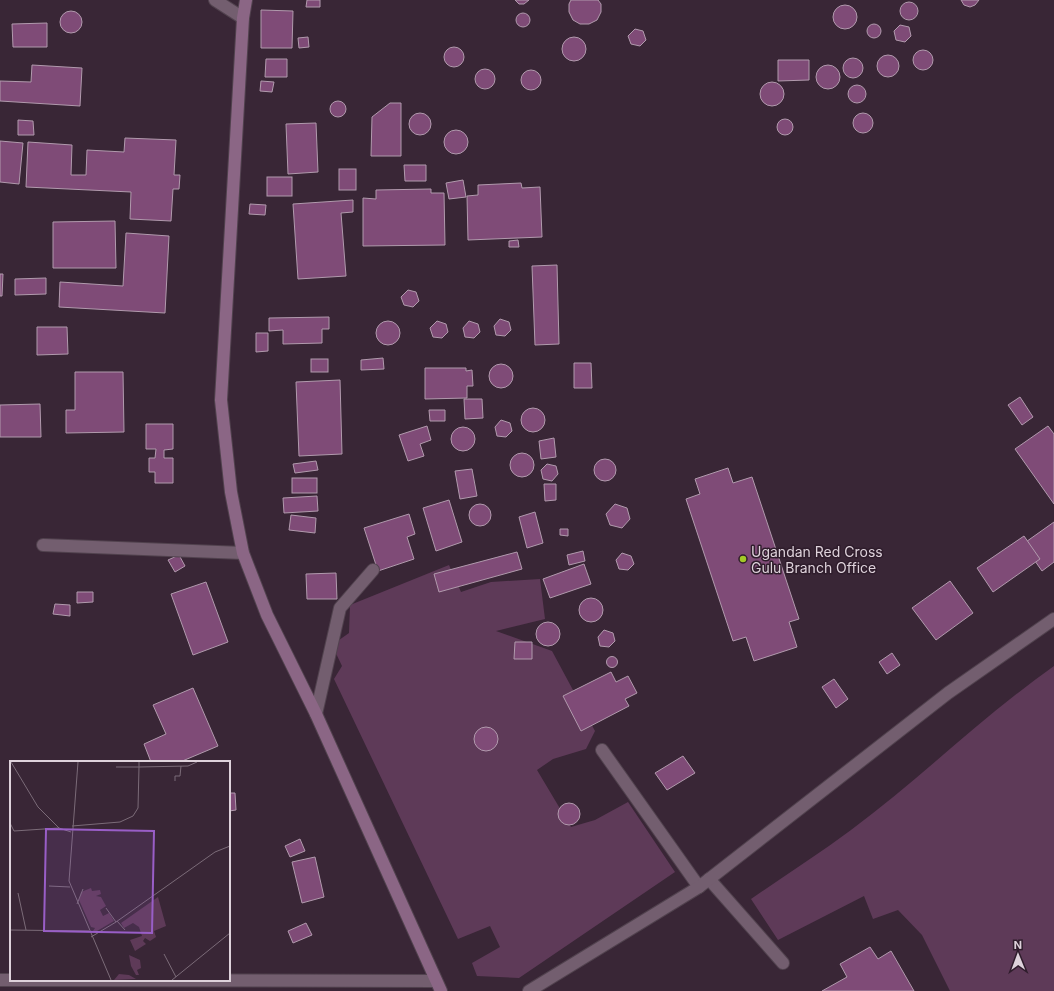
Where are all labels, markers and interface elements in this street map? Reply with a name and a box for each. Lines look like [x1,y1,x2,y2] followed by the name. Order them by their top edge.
[751,543,883,576] place label: Ugandan Red Cross Gulu Branch Office
[738,554,748,564] marker: Ugandan Red Cross Gulu Branch Office
[10,761,230,981] inset map
[998,935,1038,975] north arrow
[1014,938,1022,952] text: N

